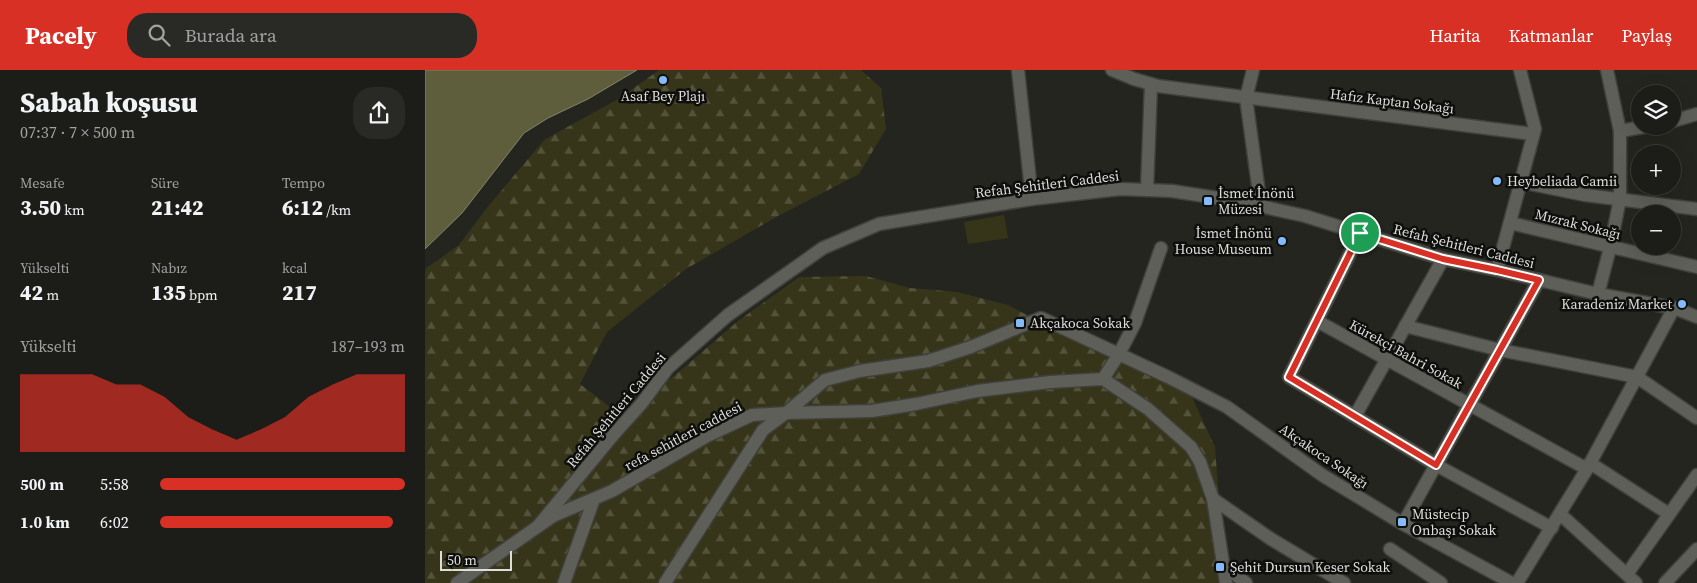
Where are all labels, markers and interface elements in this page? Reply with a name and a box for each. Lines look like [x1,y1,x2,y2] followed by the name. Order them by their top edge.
[127,13,477,58] search box
[25,19,97,52] text: Pacely
[145,21,173,49] icon: search
[185,22,277,48] text: Burada ara
[1430,23,1480,48] text: Harita
[1508,23,1593,48] text: Katmanlar
[1621,23,1672,48] text: Paylaş
[657,74,669,86] marker: Asaf Bey Plajı
[20,83,198,121] text: Sabah koşusu
[1329,83,1455,119] street label: Hafız Kaptan Sokağı
[1631,85,1681,255] map controls
[1631,85,1681,135] button: layers
[621,86,705,106] place label: Asaf Bey Plajı
[353,87,405,139] button: share
[20,121,135,143] text: 07:37 · 7 × 500 m
[1631,145,1681,195] button: +
[974,165,1120,203] street label: Refah Şehitleri Caddesi
[1507,171,1617,191] place label: Heybeliada Camii
[20,173,65,193] text: Mesafe
[151,173,179,193] text: Süre
[282,173,325,193] text: Tempo
[1491,175,1503,187] marker: Heybeliada Camii
[1218,183,1295,219] place label: İsmet İnönü Müzesi
[20,193,61,222] text: 3.50
[151,193,204,222] text: 21:42
[282,193,323,222] text: 6:12
[1202,195,1214,207] marker: İsmet İnönü Müzesi
[61,200,85,220] text: km
[323,200,351,220] text: /km
[1533,204,1623,244] street label: Mızrak Sokağı
[1631,205,1681,255] button: −
[1339,212,1381,254] pin
[1346,219,1374,247] icon: arrive
[1391,219,1537,273] street label: Refah Şehitleri Caddesi
[1175,223,1272,259] place label: İsmet İnönü House Museum
[1276,235,1288,247] marker: İsmet İnönü House Museum
[20,258,69,278] text: Yükselti
[151,258,187,278] text: Nabız
[282,258,308,278] text: kcal
[20,278,43,307] text: 42
[151,278,186,307] text: 135
[282,278,317,307] text: 217
[43,285,59,305] text: m
[186,285,218,305] text: bpm
[1561,294,1672,314] place label: Karadeniz Market
[1676,298,1688,310] marker: Karadeniz Market
[1030,313,1130,333] place label: Akçakoca Sokak
[1346,315,1466,394] street label: Kürekçi Bahri Sokak
[1014,317,1026,329] marker: Akçakoca Sokak
[20,335,76,357] text: Yükselti
[331,335,405,357] text: 187–193 m
[562,348,670,472] street label: Refah Şehitleri Caddesi
[621,397,745,475] street label: refa sehitleri caddesi
[1275,419,1373,493] street label: Akçakoca Sokağı
[20,473,64,495] text: 500 m
[100,473,129,495] text: 5:58
[1412,504,1497,540] place label: Müstecip Onbaşı Sokak
[20,511,70,533] text: 1.0 km
[100,511,129,533] text: 6:02
[1396,516,1408,528] marker: Müstecip Onbaşı Sokak
[440,548,513,571] scale bar
[447,550,477,570] text: 50 m
[1230,557,1391,577] place label: Şehit Dursun Keser Sokak
[1214,561,1226,573] marker: Şehit Dursun Keser Sokak

